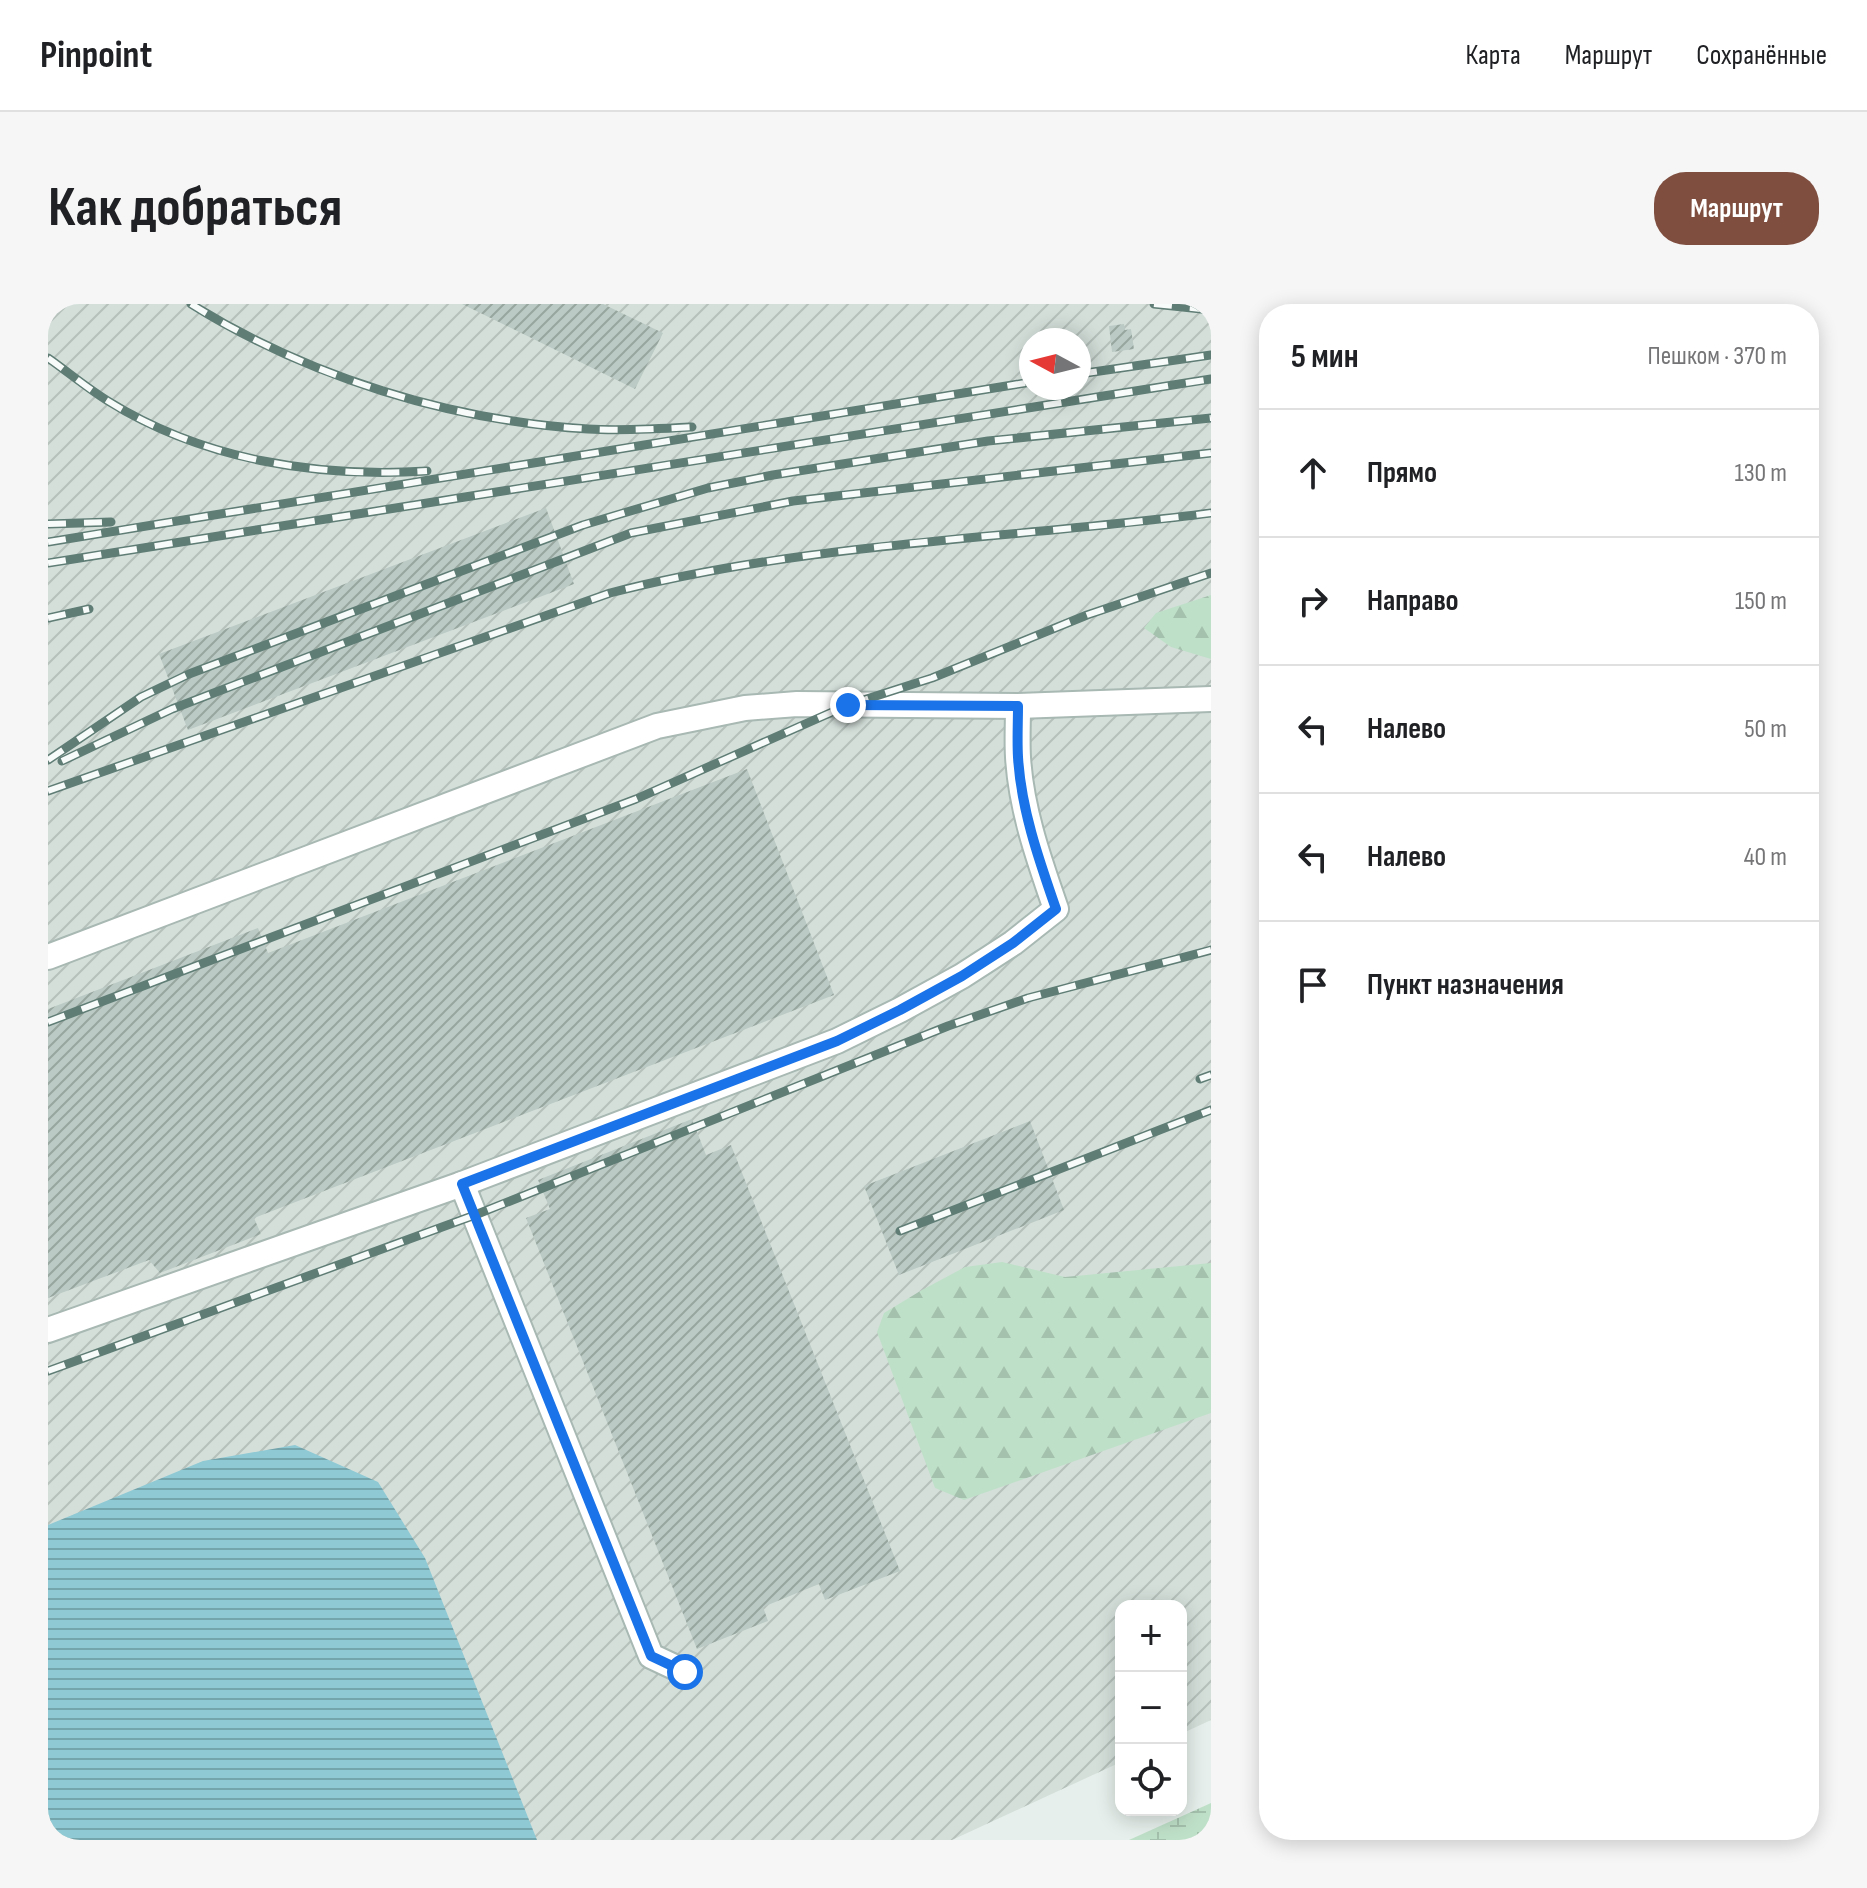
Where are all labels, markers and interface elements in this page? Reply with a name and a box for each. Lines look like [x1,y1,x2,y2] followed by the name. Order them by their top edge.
[40,33,152,78] text: Pinpoint
[1466,39,1521,72] text: Карта
[1565,39,1652,72] text: Маршрут
[1696,39,1827,72] text: Сохранённые
[1654,172,1819,245] button: Маршрут
[48,175,342,242] text: Как добраться
[1019,328,1091,400] north arrow
[1291,336,1359,377] text: 5 мин
[1647,341,1787,372] text: Пешком · 370 m
[1291,451,1335,495] icon: ahead
[1367,455,1437,491] text: Прямо
[1735,458,1787,489] text: 130 m
[1291,579,1335,623] icon: right
[1367,583,1459,619] text: Направо
[1735,586,1787,617] text: 150 m
[830,687,866,723] route end
[1291,707,1335,751] icon: left
[1367,711,1446,747] text: Налево
[1744,714,1787,745] text: 50 m
[1291,835,1335,879] icon: left
[1367,839,1446,875] text: Налево
[1744,842,1787,873] text: 40 m
[1291,963,1335,1007] icon: arrive
[1367,967,1564,1003] text: Пункт назначения
[1115,1600,1187,1816] map controls
[1115,1600,1187,1672] button: +
[667,1654,703,1690] route start
[1115,1672,1187,1744] button: −
[1115,1744,1187,1816] button: locate

